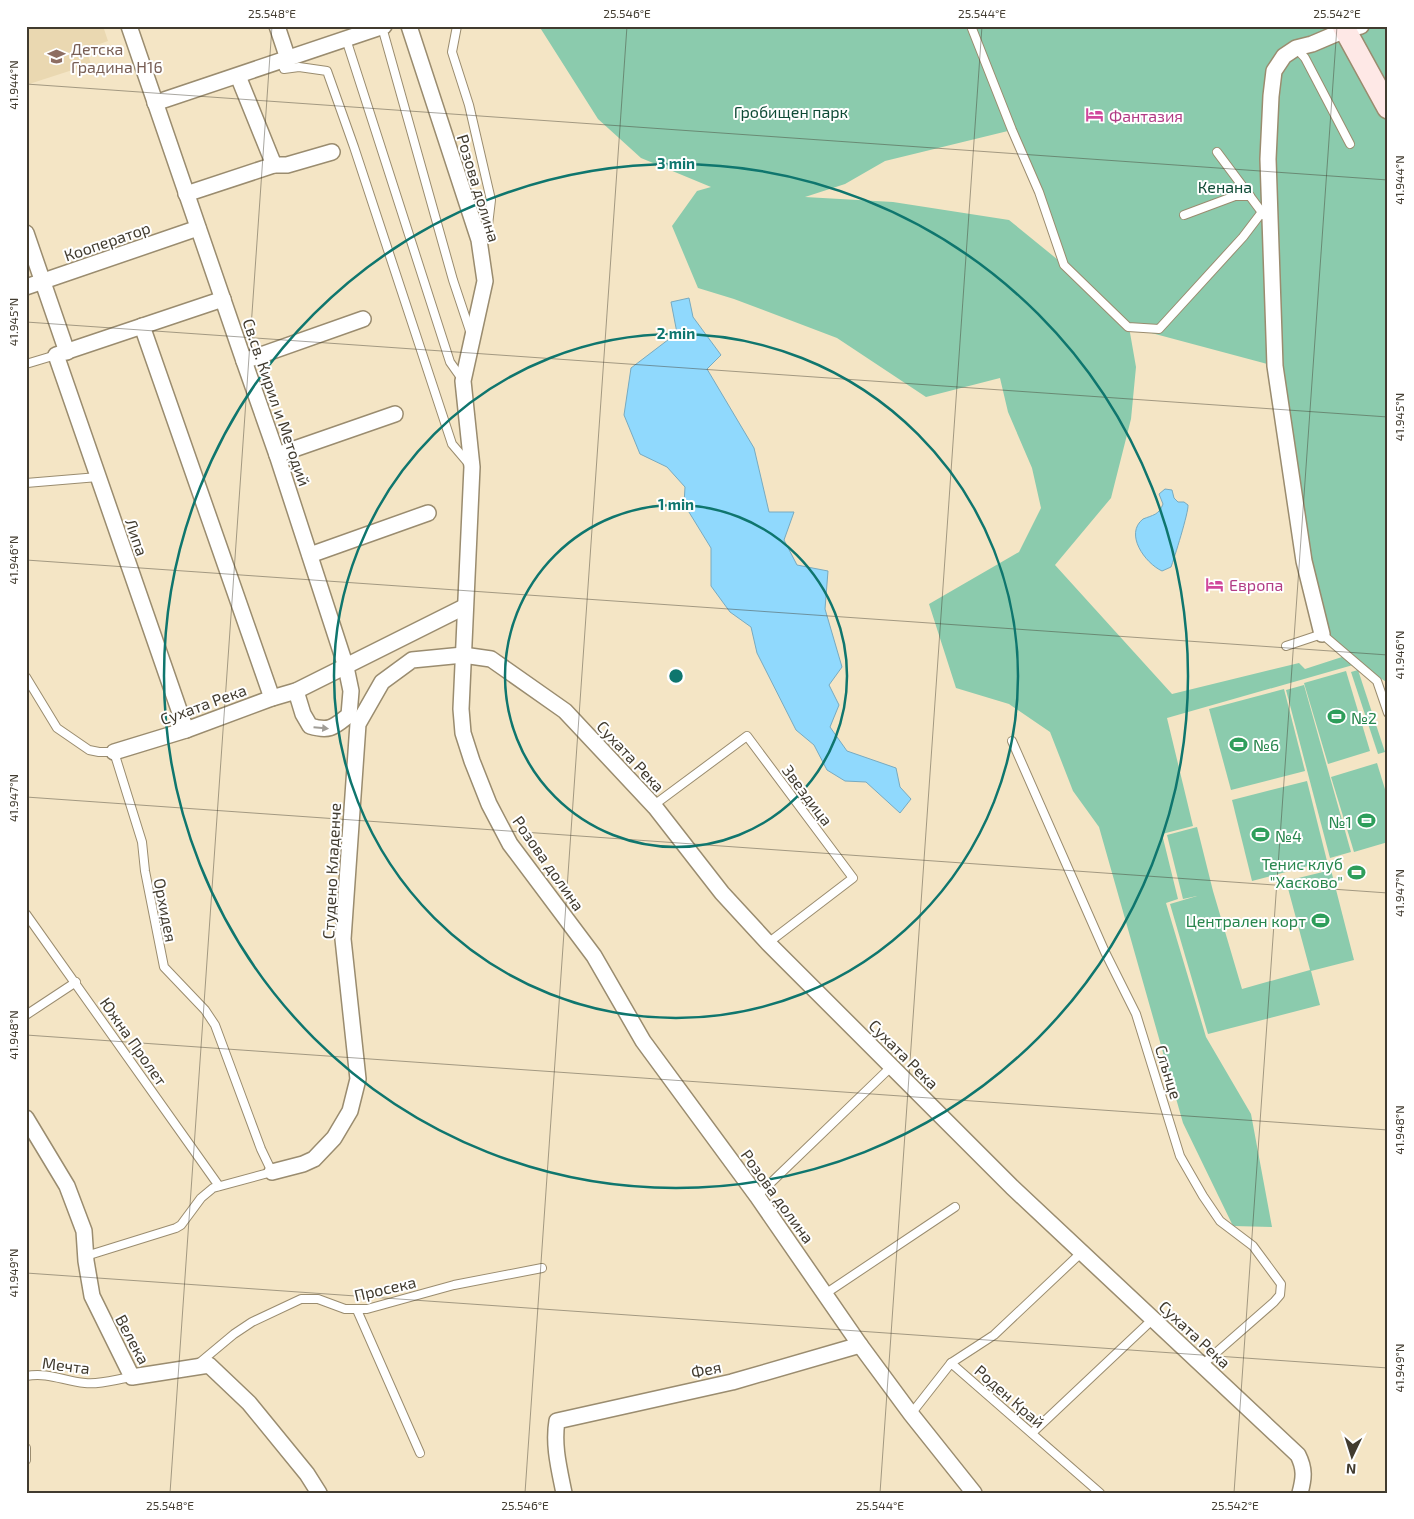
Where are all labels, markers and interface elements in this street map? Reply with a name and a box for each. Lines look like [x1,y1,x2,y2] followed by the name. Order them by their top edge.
[248,6,296,20] text: 25.548°E
[603,6,651,20] text: 25.546°E
[958,6,1006,20] text: 25.544°E
[1313,6,1361,20] text: 25.542°E
[71,39,163,76] place label: Детска Градина Н16
[47,47,67,67] school or university icon: Детска Градина Н16
[6,60,20,110] text: 41.944°N
[734,102,849,121] park label: Гробищен парк
[1085,105,1105,125] hotel icon: Фантазия
[1109,106,1183,125] place label: Фантазия
[454,132,504,244] street label: Розова долина
[657,154,695,172] text: 3 min
[1392,155,1406,205] text: 41.944°N
[1198,177,1252,196] park label: Кенана
[61,217,153,265] street label: Кооператор
[6,298,20,346] text: 41.945°N
[239,316,315,488] street label: Св.св. Кирил и Методий
[657,324,695,342] text: 2 min
[1392,393,1406,441] text: 41.945°N
[658,495,694,513] text: 1 min
[122,516,152,558] street label: Липа
[6,536,20,584] text: 41.946°N
[1205,574,1225,594] hotel icon: Европа
[1229,575,1283,594] place label: Европа
[1392,631,1406,679] text: 41.946°N
[667,667,685,685] centre of rings
[157,680,249,729] street label: Сухата Река
[1327,707,1347,727] sports icon: №2
[1351,708,1377,727] place label: №2
[592,716,669,796] street label: Сухата Река
[313,724,329,732] one-way arrow
[1229,734,1249,754] sports icon: №6
[1253,735,1279,754] place label: №6
[779,761,837,829] street label: Звездица
[6,774,20,822] text: 41.947°N
[318,802,345,940] street label: Студено Кладенче
[1356,811,1376,831] sports icon: №1
[509,812,589,914] street label: Розова долина
[1329,812,1352,831] place label: №1
[1251,825,1271,845] sports icon: №4
[1275,826,1302,845] place label: №4
[1261,854,1343,891] place label: Тенис клуб "Хасково"
[1347,862,1367,882] sports icon: Тенис клуб "Хасково"
[1392,869,1406,917] text: 41.947°N
[151,876,181,944] street label: Орхидея
[1310,910,1330,930] sports icon: Централен корт
[1186,911,1306,930] place label: Централен корт
[97,993,172,1089] street label: Южна Пролет
[6,1010,20,1060] text: 41.948°N
[865,1015,943,1093] street label: Сухата Река
[1152,1043,1186,1101] street label: Слънце
[1392,1105,1406,1155] text: 41.948°N
[738,1145,818,1247] street label: Розова долина
[6,1249,20,1297] text: 41.949°N
[352,1272,418,1304] street label: Просека
[1155,1296,1235,1373] street label: Сухата Река
[112,1311,154,1367] street label: Велека
[1392,1344,1406,1392] text: 41.949°N
[41,1353,91,1377] street label: Мечта
[689,1357,723,1381] street label: Фея
[971,1361,1049,1431] street label: Роден Край
[1326,1432,1376,1482] north arrow
[1345,1461,1357,1478] text: N
[146,1498,194,1512] text: 25.548°E
[501,1498,549,1512] text: 25.546°E
[856,1498,904,1512] text: 25.544°E
[1211,1498,1259,1512] text: 25.542°E

